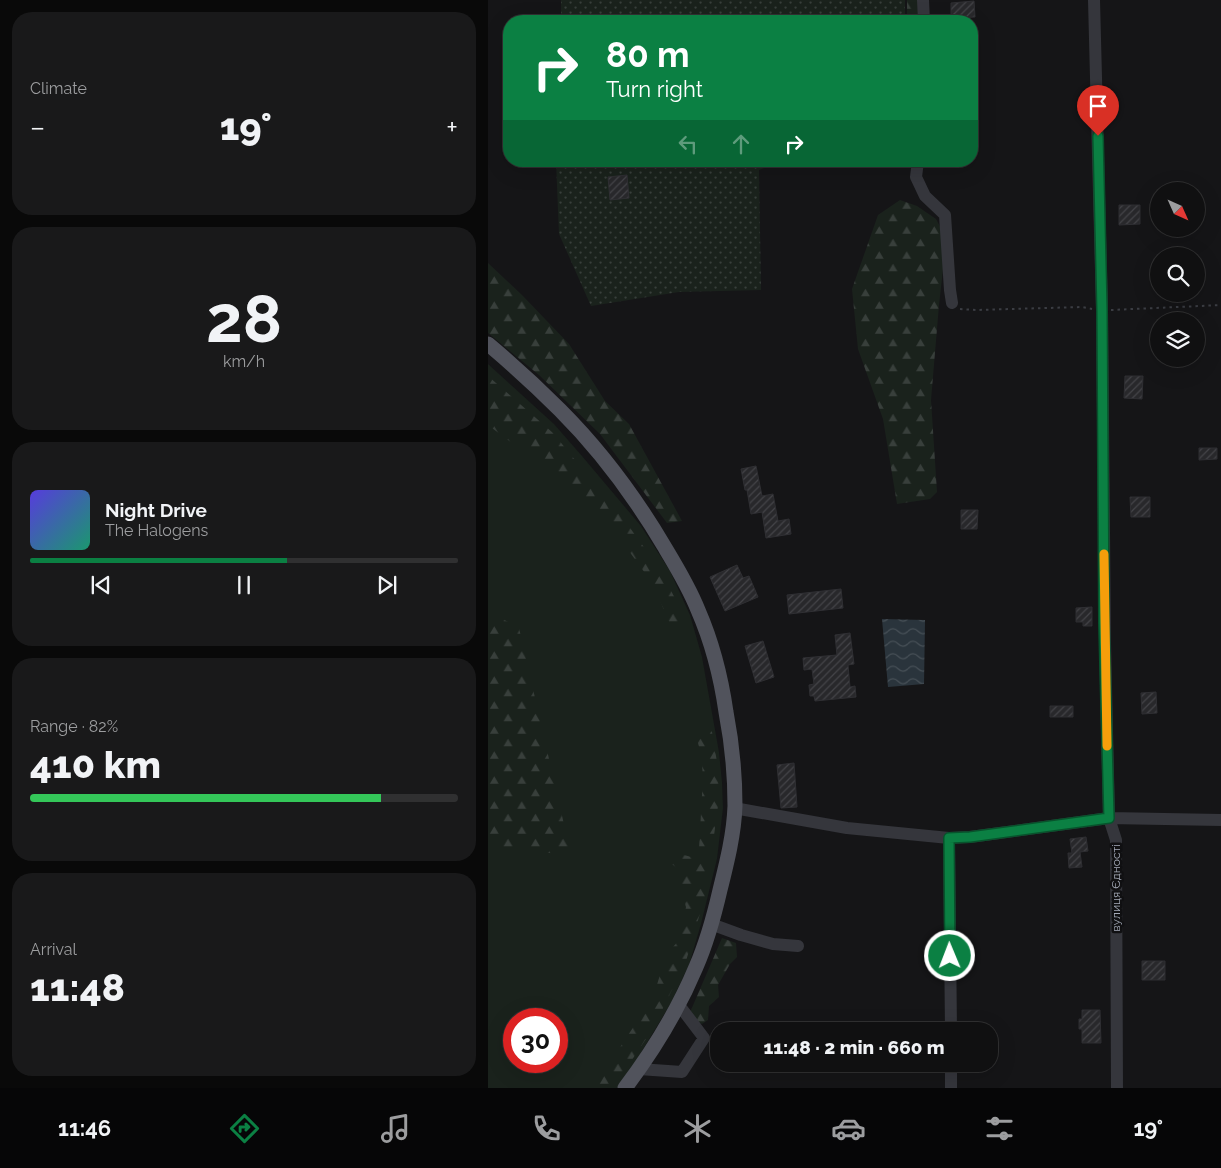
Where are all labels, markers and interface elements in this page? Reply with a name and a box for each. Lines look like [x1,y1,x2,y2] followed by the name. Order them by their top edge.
[606,34,690,75] text: 80 m
[523,35,588,100] icon: right
[606,76,703,102] text: Turn right
[30,79,87,98] text: Climate
[1077,85,1119,136] pin
[1084,92,1112,120] icon: arrive
[220,104,272,149] text: 19°
[30,111,45,144] text: −
[446,111,458,144] text: +
[674,130,702,158] icon: left
[727,130,755,158] icon: ahead
[780,130,808,158] icon: right
[1150,182,1206,238] north arrow
[1150,182,1205,367] map controls
[1150,247,1205,302] button: search
[206,281,282,357] text: 28
[1150,312,1205,367] button: layers
[223,352,265,371] text: km/h
[105,499,207,521] text: Night Drive
[105,521,208,540] text: The Halogens
[87,571,115,599] icon: previous
[230,571,258,599] icon: pause
[373,571,401,599] icon: next
[30,717,118,736] text: Range · 82%
[30,742,161,787] text: 410 km
[1109,844,1123,932] street label: вулиця Єдності
[923,929,975,981] position arrow
[30,940,77,959] text: Arrival
[30,965,125,1010] text: 11:48
[503,1008,568,1073] speed limit sign: 30
[763,1036,945,1058] text: 11:48 · 2 min · 660 m
[227,1111,262,1146] icon: directions
[378,1111,413,1146] icon: music
[529,1111,564,1146] icon: phone
[680,1111,715,1146] icon: climate
[831,1111,866,1146] icon: car
[982,1111,1017,1146] icon: filters
[58,1115,111,1141] text: 11:46
[1133,1115,1163,1141] text: 19°

